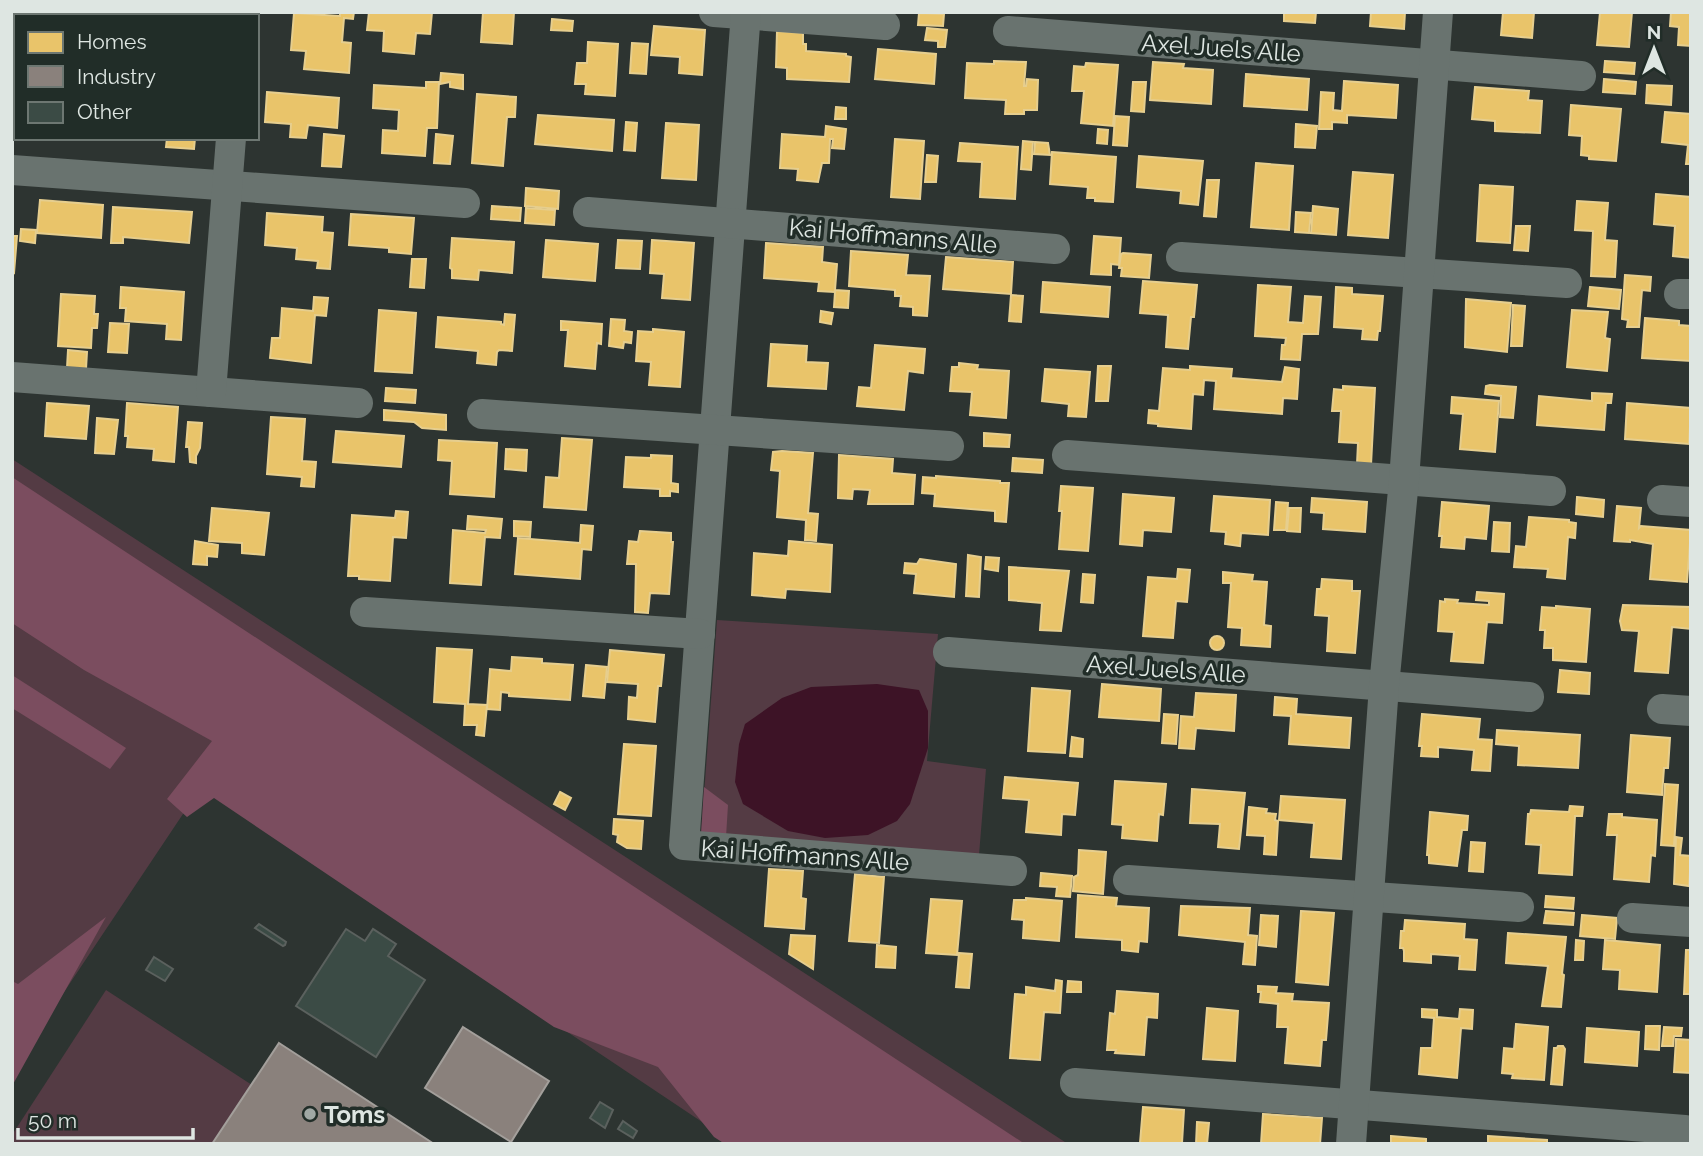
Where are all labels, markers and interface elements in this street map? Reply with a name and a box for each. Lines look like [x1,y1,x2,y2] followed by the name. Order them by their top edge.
[14,14,259,140] legend
[1619,14,1689,84] north arrow
[1647,21,1661,43] text: N
[1140,28,1302,68] street label: Axel Juels Alle
[77,29,147,54] text: Homes
[77,64,156,89] text: Industry
[77,99,132,124] text: Other
[788,212,998,260] street label: Kai Hoffmanns Alle
[1085,649,1247,689] street label: Axel Juels Alle
[700,833,910,877] street label: Kai Hoffmanns Alle
[18,1096,192,1140] scale bar
[324,1100,385,1129] place label: Toms
[302,1106,318,1122] marker: Toms
[28,1108,77,1133] text: 50 m

